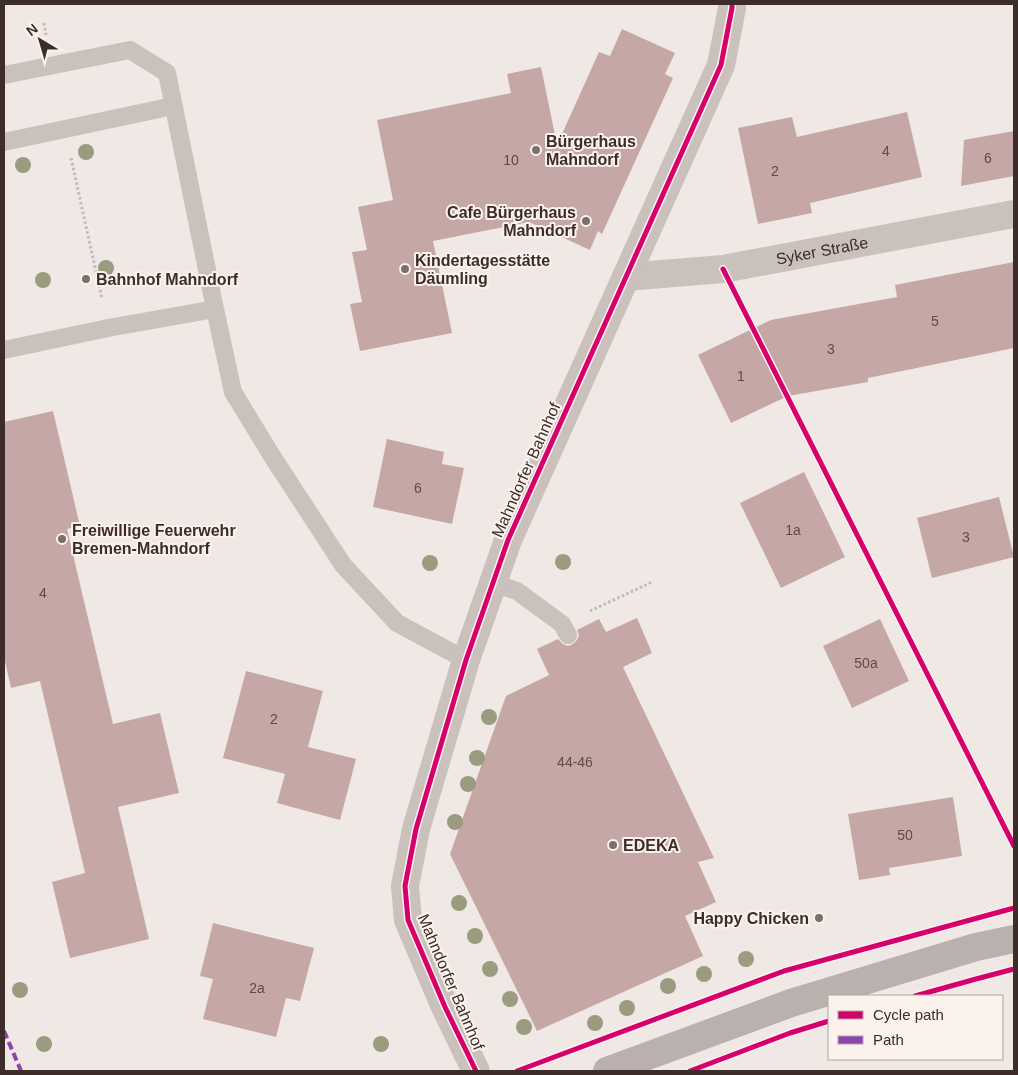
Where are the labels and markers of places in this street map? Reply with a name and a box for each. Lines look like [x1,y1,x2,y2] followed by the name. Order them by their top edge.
[546,133,636,168] place label: Bürgerhaus Mahndorf
[530,144,542,156] marker: Bürgerhaus Mahndorf
[447,204,577,239] place label: Cafe Bürgerhaus Mahndorf
[580,215,592,227] marker: Cafe Bürgerhaus Mahndorf
[415,252,550,287] place label: Kindertagesstätte Däumling
[399,263,411,275] marker: Kindertagesstätte Däumling
[96,271,239,288] place label: Bahnhof Mahndorf
[80,273,92,285] marker: Bahnhof Mahndorf
[72,522,236,557] place label: Freiwillige Feuerwehr Bremen-Mahndorf
[56,533,68,545] marker: Freiwillige Feuerwehr Bremen-Mahndorf
[623,837,679,854] place label: EDEKA
[607,839,619,851] marker: EDEKA
[693,910,809,927] place label: Happy Chicken
[813,912,825,924] marker: Happy Chicken

